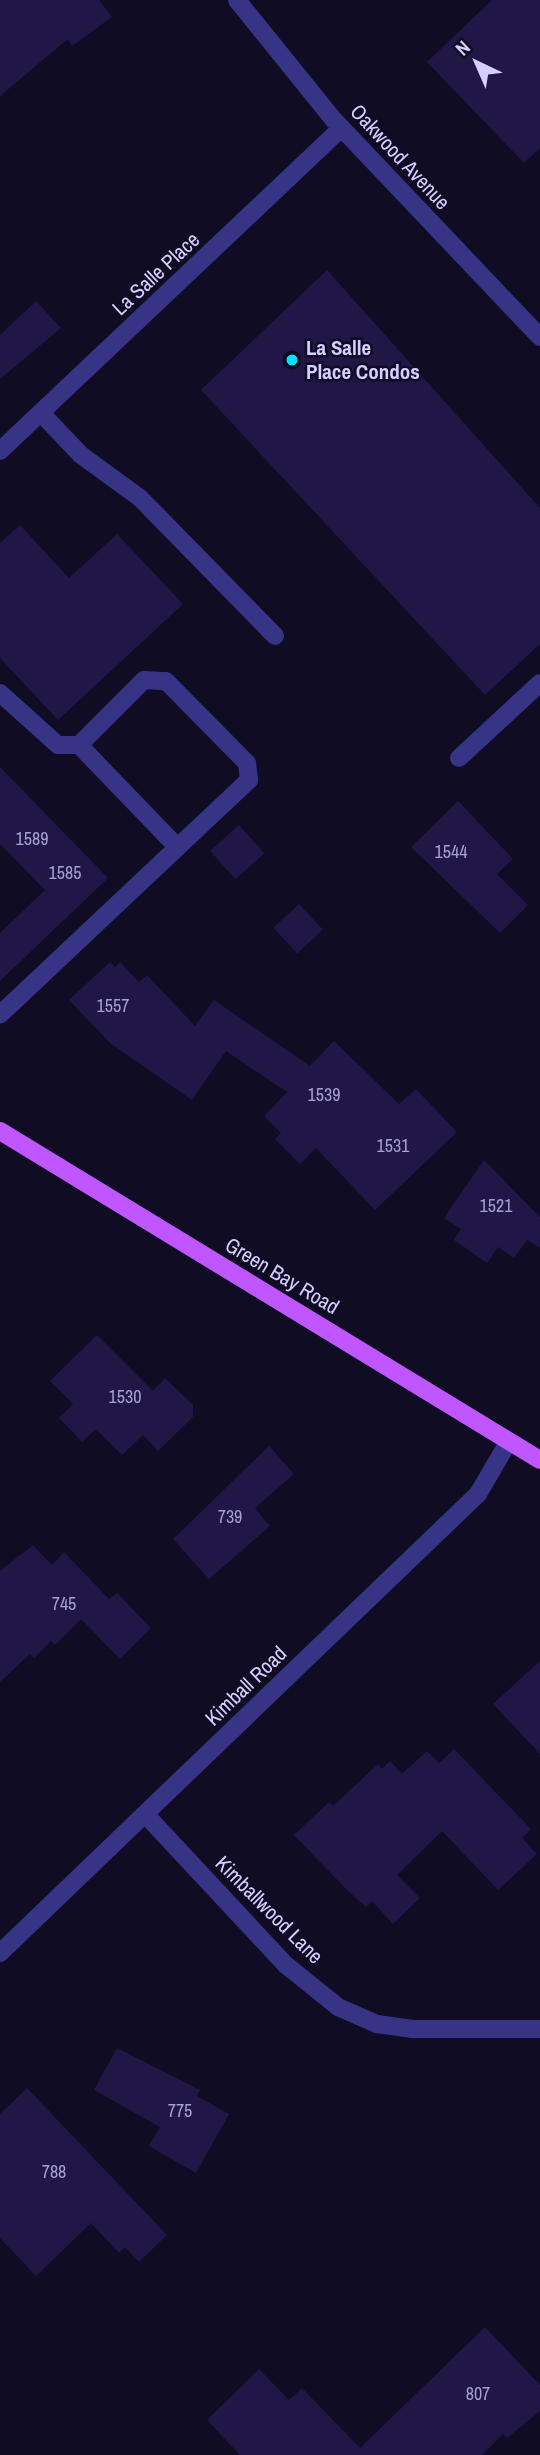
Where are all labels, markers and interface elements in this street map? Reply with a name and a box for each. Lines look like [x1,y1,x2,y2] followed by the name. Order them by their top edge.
[442,28,512,98] north arrow
[449,35,475,61] text: N
[345,99,455,215] street label: Oakwood Avenue
[107,227,205,321] street label: La Salle Place
[306,335,420,385] place label: La Salle Place Condos
[284,352,300,368] marker: La Salle Place Condos
[16,828,48,850] house number: 1589
[435,841,467,863] house number: 1544
[49,862,81,884] house number: 1585
[97,995,129,1017] house number: 1557
[308,1084,340,1106] house number: 1539
[377,1135,409,1157] house number: 1531
[480,1195,512,1217] house number: 1521
[221,1232,343,1320] street label: Green Bay Road
[109,1386,141,1408] house number: 1530
[218,1506,242,1528] house number: 739
[52,1593,76,1615] house number: 745
[200,1641,292,1731] street label: Kimball Road
[210,1851,328,1969] street label: Kimballwood Lane
[168,2100,192,2122] house number: 775
[42,2161,66,2183] house number: 788
[466,2383,490,2405] house number: 807

